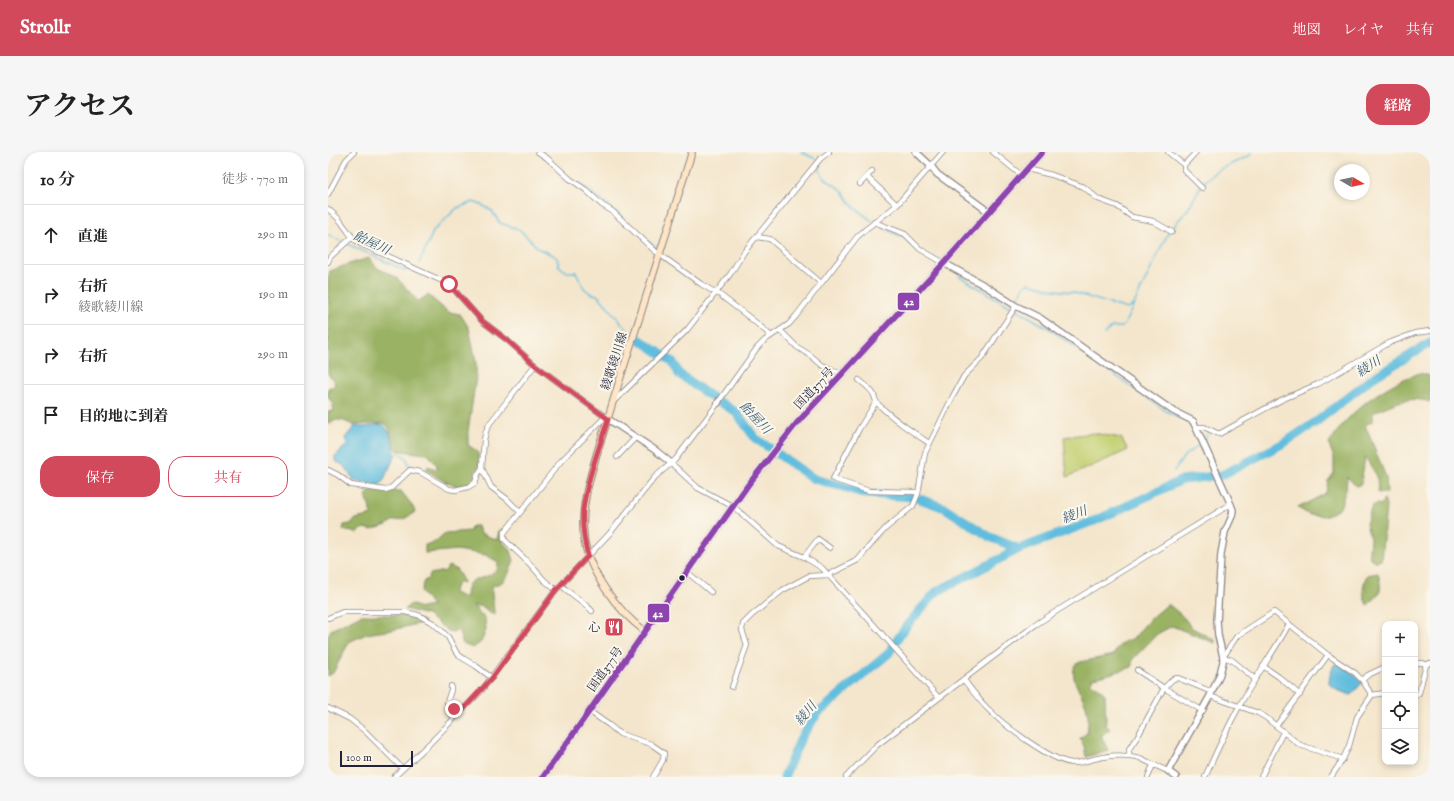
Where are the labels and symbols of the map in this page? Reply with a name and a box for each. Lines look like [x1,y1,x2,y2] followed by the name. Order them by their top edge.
[1334,164,1370,200] north arrow
[350,227,394,260] water label: 飴屋川
[440,275,458,293] route start
[897,292,920,311] line badge: 42
[903,295,915,309] text: 42
[598,330,631,392] street label: 綾歌綾川線
[1353,352,1386,381] water label: 綾川
[791,364,837,412] street label: 国道377号
[735,398,776,440] water label: 飴屋川
[1059,502,1092,528] water label: 綾川
[677,573,687,583] unlabelled marker
[647,603,670,623] line badge: 42
[652,607,664,621] text: 42
[603,616,625,638] restaurant icon: 心
[588,620,600,635] place label: 心
[584,644,626,695] street label: 国道377号
[791,697,822,729] water label: 綾川
[445,700,463,718] route end
[340,749,413,768] scale bar

